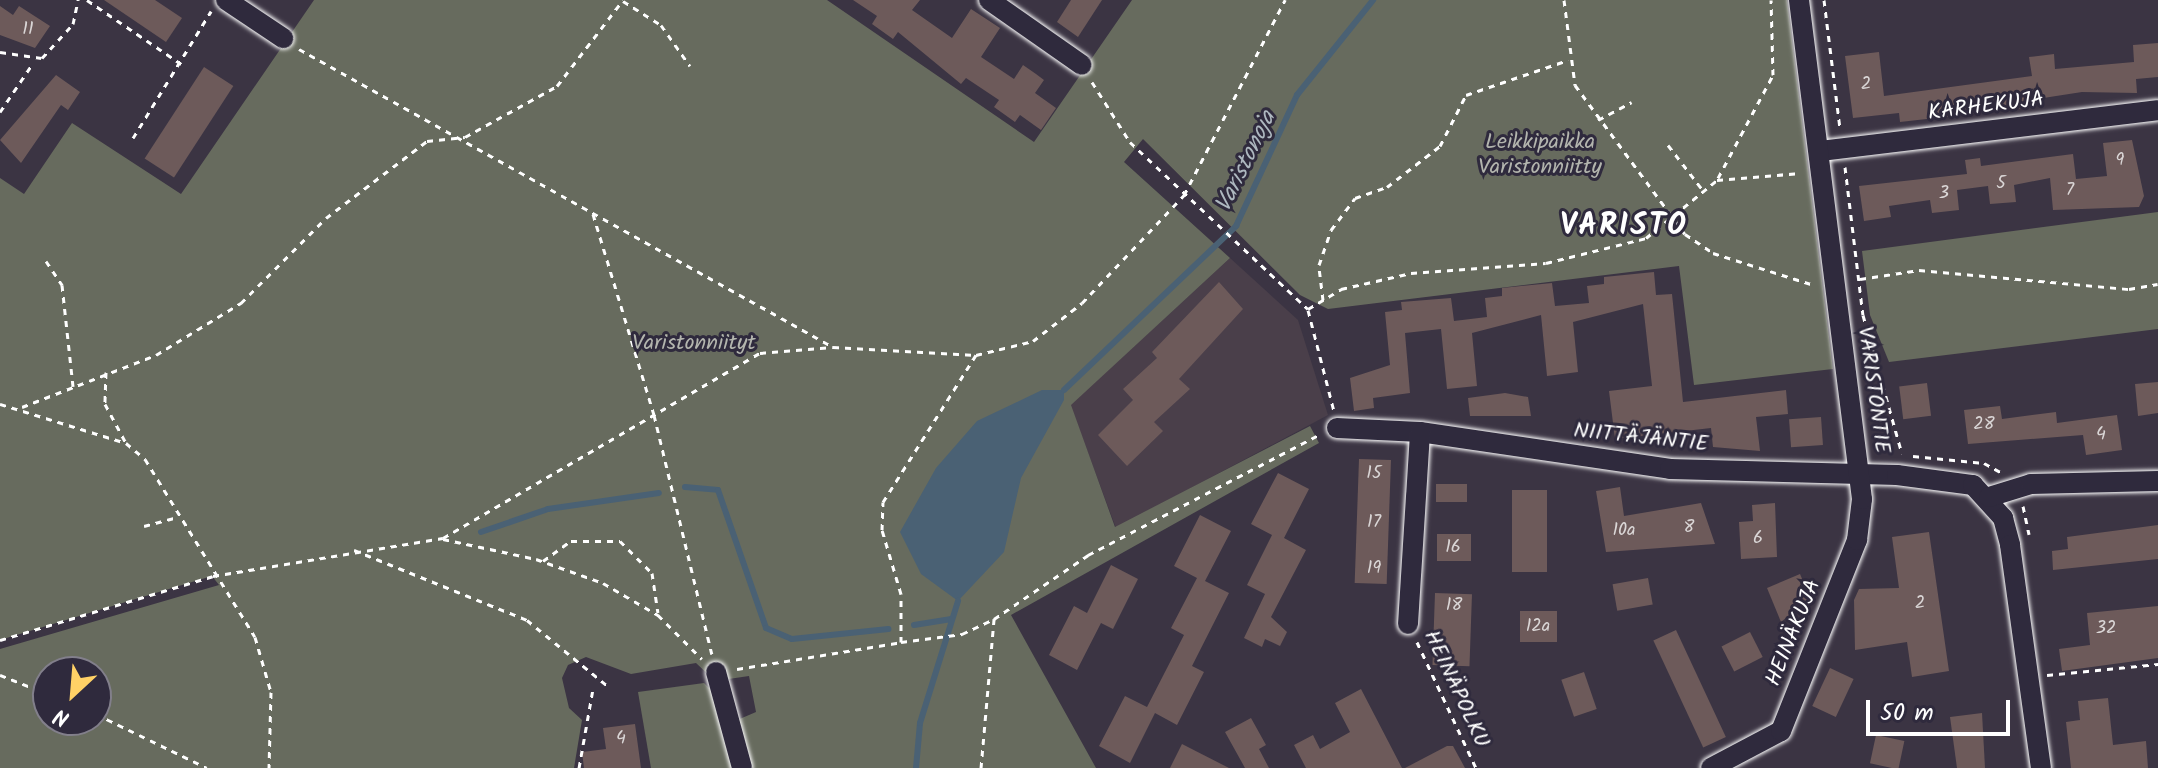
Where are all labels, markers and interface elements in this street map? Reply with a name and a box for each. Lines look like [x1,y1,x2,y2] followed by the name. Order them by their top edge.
[22,19,34,41] house number: 11
[1861,74,1871,96] house number: 2
[1926,87,2046,127] street label: KARHEKUJA
[1209,107,1283,217] water label: Varistonoja
[1478,129,1602,180] park label: Leikkipaikka Varistonniitty
[2116,150,2124,172] house number: 9
[1996,173,2006,195] house number: 5
[2066,180,2074,202] house number: 7
[1939,183,1949,205] house number: 3
[1560,208,1688,244] district label: VARISTO
[1851,325,1895,455] street label: VARISTONTIE
[632,331,756,357] park label: Varistonniityt
[1973,414,1995,436] house number: 28
[1572,418,1710,458] street label: NIITTÄJÄNTIE
[2096,424,2106,446] house number: 4
[1366,463,1382,485] house number: 15
[1367,512,1381,534] house number: 17
[1684,517,1694,539] house number: 8
[1612,520,1636,542] house number: 10a
[1753,528,1763,550] house number: 6
[1445,537,1461,559] house number: 16
[1367,558,1381,580] house number: 19
[1761,576,1827,690] street label: HEINÄKUJA
[1915,593,1925,615] house number: 2
[1446,595,1462,617] house number: 18
[1526,616,1550,638] house number: 12a
[2096,618,2116,640] house number: 32
[1417,626,1495,752] street label: HEINÄPOLKU
[32,656,112,736] north arrow
[1870,684,2014,734] scale bar
[1880,694,1934,733] text: 50 m
[48,697,76,735] text: N
[616,728,626,750] house number: 4

